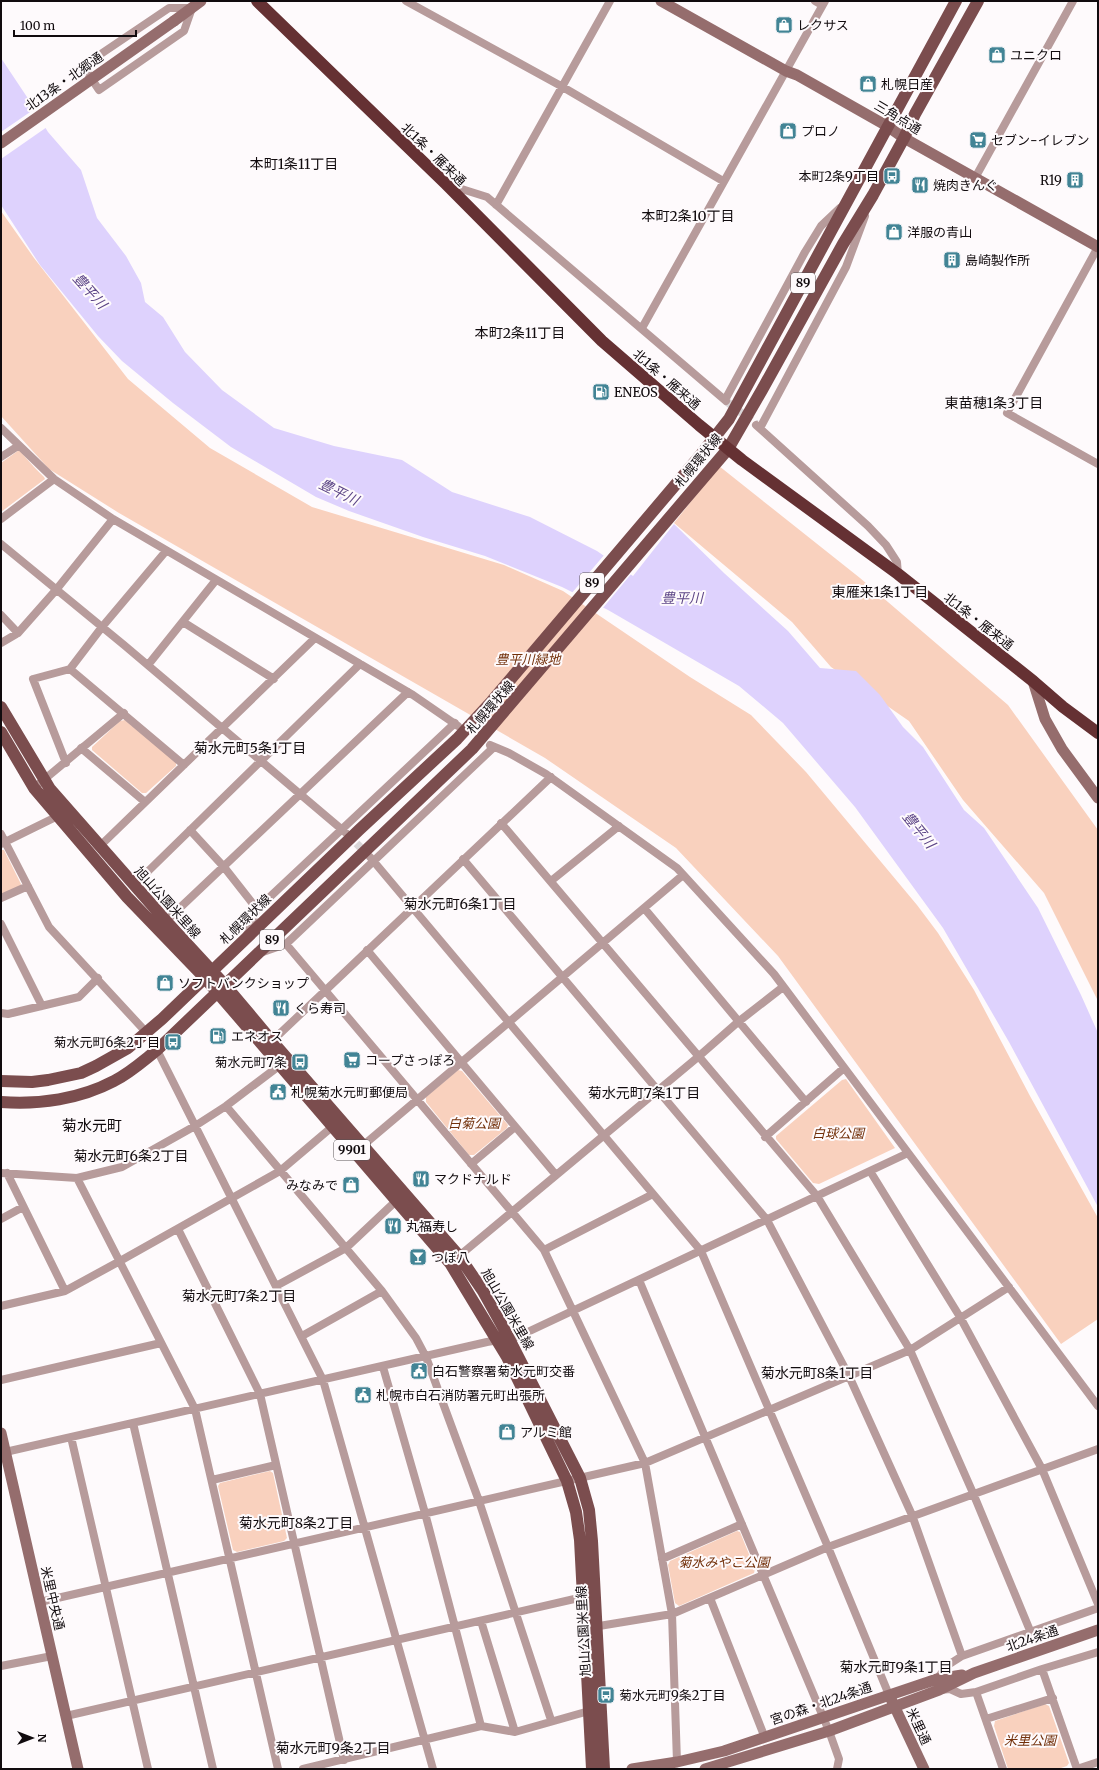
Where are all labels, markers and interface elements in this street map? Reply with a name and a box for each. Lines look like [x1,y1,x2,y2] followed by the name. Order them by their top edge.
[14,12,136,38] scale bar
[774,15,794,35] shop icon: レクサス
[797,17,849,34] place label: レクサス
[20,18,55,33] text: 100 m
[987,45,1007,65] shop icon: ユニクロ
[1010,47,1062,64] place label: ユニクロ
[22,48,106,114] street label: 北13条・北郷通
[858,74,878,94] shop icon: 札幌日産
[881,76,933,93] place label: 札幌日産
[871,97,924,138] street label: 三角点通
[398,119,470,190] street label: 北1条・雁来通
[778,121,798,141] shop icon: プロノ
[801,123,840,140] place label: プロノ
[968,130,988,150] supermarket icon: セブン-イレブン
[991,132,1090,149] place label: セブン-イレブン
[250,155,338,173] district label: 本町1条11丁目
[882,166,902,186] bus stop icon: 本町2条9丁目
[798,168,879,185] place label: 本町2条9丁目
[1065,170,1085,190] building icon: R19
[1040,172,1062,189] place label: R19
[910,175,930,195] restaurant icon: 焼肉きんぐ
[933,177,998,194] place label: 焼肉きんぐ
[641,207,735,225] district label: 本町2条10丁目
[884,222,904,242] shop icon: 洋服の青山
[907,224,972,241] place label: 洋服の青山
[942,250,962,270] building icon: 島崎製作所
[965,252,1030,269] place label: 島崎製作所
[69,269,112,314] water label: 豊平川
[791,273,815,293] road number: 89
[475,324,565,342] district label: 本町2条11丁目
[629,345,704,413] street label: 北1条・雁来通
[591,382,611,402] fuel station icon: ENEOS
[614,384,658,401] place label: ENEOS
[945,394,1043,412] district label: 東苗穂1条3丁目
[671,430,726,491] street label: 札幌環状線
[316,475,364,510] water label: 豊平川
[580,573,604,593] road number: 89
[832,583,928,601] district label: 東雁来1条1丁目
[661,589,705,607] water label: 豊平川
[940,589,1017,654] street label: 北1条・雁来通
[495,651,562,668] park label: 豊平川緑地
[463,677,518,737] street label: 札幌環状線
[194,739,306,757] district label: 菊水元町5条1丁目
[899,808,940,854] water label: 豊平川
[131,863,204,942] street label: 旭山公園米里線
[216,891,275,948] street label: 札幌環状線
[404,895,516,913] district label: 菊水元町6条1丁目
[260,930,284,950] road number: 89
[155,973,175,993] shop icon: ソフトバンクショップ
[178,975,309,992] place label: ソフトバンクショップ
[271,998,291,1018] restaurant icon: くら寿司
[294,1000,346,1017] place label: くら寿司
[208,1026,228,1046] fuel station icon: エネオス
[231,1028,283,1045] place label: エネオス
[163,1032,183,1052] bus stop icon: 菊水元町6条2丁目
[53,1034,160,1051] place label: 菊水元町6条2丁目
[342,1050,362,1070] supermarket icon: コープさっぽろ
[290,1052,310,1072] bus stop icon: 菊水元町7条
[365,1052,455,1069] place label: コープさっぽろ
[215,1054,287,1071] place label: 菊水元町7条
[268,1082,288,1102] public building icon: 札幌菊水元町郵便局
[291,1084,408,1101] place label: 札幌菊水元町郵便局
[588,1084,700,1102] district label: 菊水元町7条1丁目
[448,1115,502,1132] park label: 白菊公園
[62,1116,122,1135] district label: 菊水元町
[812,1125,866,1142] park label: 白球公園
[334,1140,370,1160] road number: 9901
[74,1147,188,1165] district label: 菊水元町6条2丁目
[411,1169,431,1189] restaurant icon: マクドナルド
[434,1171,512,1188] place label: マクドナルド
[341,1175,361,1195] shop icon: みなみで
[286,1177,338,1194] place label: みなみで
[383,1216,403,1236] restaurant icon: 丸福寿し
[406,1218,458,1235] place label: 丸福寿し
[408,1247,428,1267] bar icon: つぼ八
[431,1249,470,1266] place label: つぼ八
[477,1266,538,1353] street label: 旭山公園米里線
[182,1287,296,1305] district label: 菊水元町7条2丁目
[409,1361,429,1381] public building icon: 白石警察署菊水元町交番
[432,1363,575,1380] place label: 白石警察署菊水元町交番
[761,1364,873,1382] district label: 菊水元町8条1丁目
[353,1385,373,1405] public building icon: 札幌市白石消防署元町出張所
[376,1387,545,1404] place label: 札幌市白石消防署元町出張所
[497,1422,517,1442] shop icon: アルミ館
[520,1424,572,1441] place label: アルミ館
[239,1514,353,1532] district label: 菊水元町8条2丁目
[678,1554,771,1571] park label: 菊水みやこ公園
[37,1565,68,1632] street label: 米里中央通
[573,1585,594,1677] street label: 旭山公園米里線
[1004,1622,1061,1655] street label: 北24条通
[840,1658,952,1676] district label: 菊水元町9条1丁目
[768,1678,874,1729] street label: 宮の森・北24条通
[596,1685,616,1705] bus stop icon: 菊水元町9条2丁目
[619,1687,726,1704] place label: 菊水元町9条2丁目
[903,1705,934,1747] street label: 米里通
[12,1718,52,1758] north arrow
[1004,1732,1058,1749] park label: 米里公園
[35,1734,49,1743] text: N
[276,1739,390,1757] district label: 菊水元町9条2丁目

